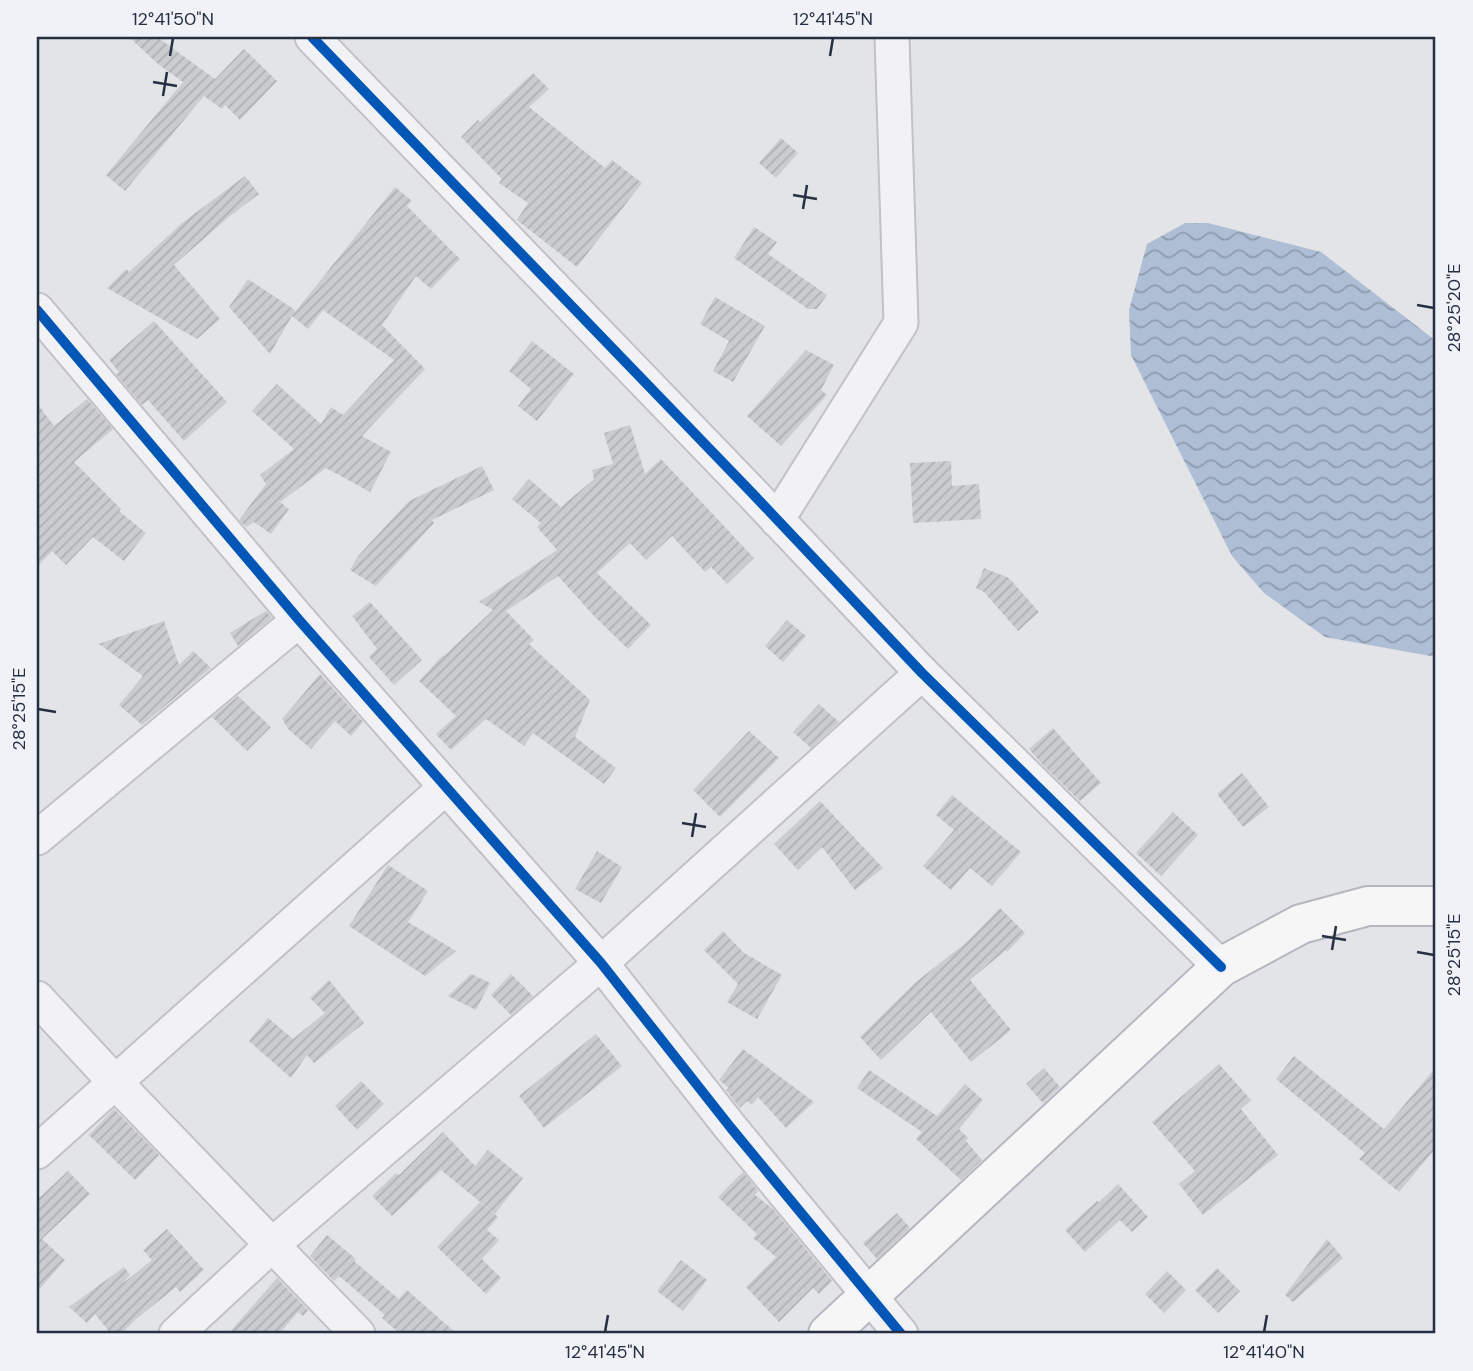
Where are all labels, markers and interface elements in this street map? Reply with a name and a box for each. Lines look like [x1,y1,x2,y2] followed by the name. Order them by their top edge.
[132,7,214,31] text: 12°41'50"N
[793,7,873,31] text: 12°41'45"N
[1442,264,1466,353] text: 28°25'20"E
[7,668,31,750] text: 28°25'15"E
[1442,914,1466,996] text: 28°25'15"E
[565,1340,645,1364] text: 12°41'45"N
[1223,1340,1305,1364] text: 12°41'40"N

